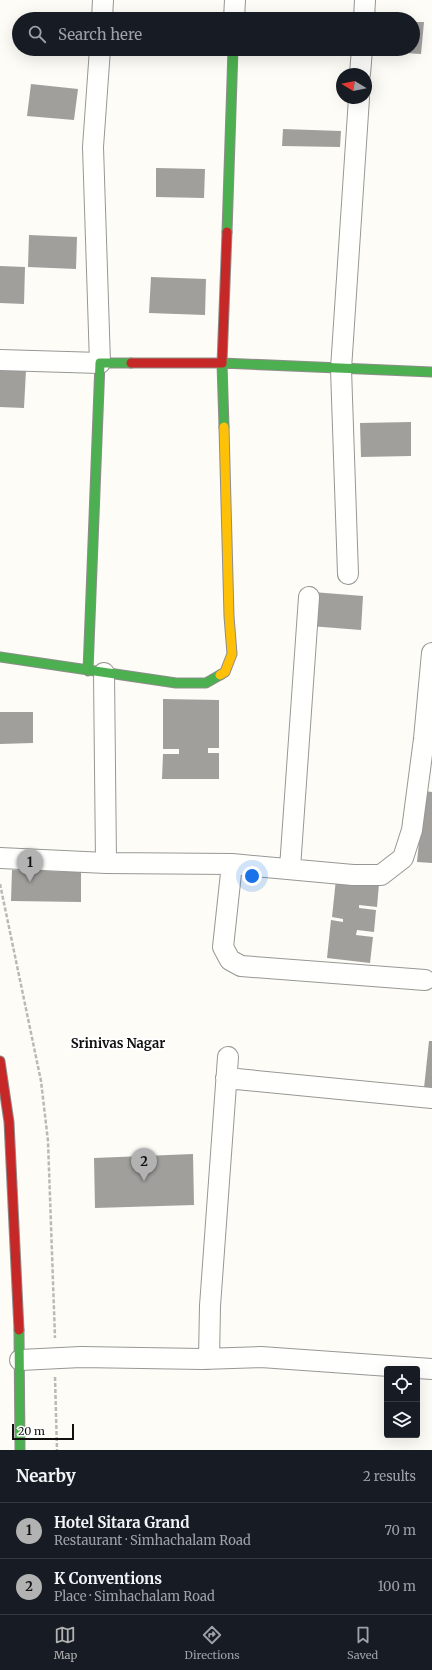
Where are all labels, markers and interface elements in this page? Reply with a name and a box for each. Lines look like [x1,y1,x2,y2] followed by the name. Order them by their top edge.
[12,12,420,56] search box
[26,23,48,45] icon: search
[58,25,142,44] text: Search here
[336,68,372,104] north arrow
[17,849,43,882] pin: 1
[242,866,262,886] your location
[71,1035,165,1052] district label: Srinivas Nagar
[131,1148,157,1181] pin: 2
[384,1366,420,1438] map controls
[384,1366,420,1402] button: locate
[384,1402,420,1438] button: layers
[12,1422,74,1441] scale bar
[18,1424,45,1438] text: 20 m
[16,1465,76,1487] text: Nearby
[363,1468,416,1485] text: 2 results
[54,1513,190,1532] text: Hotel Sitara Grand
[26,1522,32,1539] text: 1
[385,1522,416,1539] text: 70 m
[54,1532,251,1549] text: Restaurant · Simhachalam Road
[54,1569,162,1588] text: K Conventions
[25,1578,33,1595] text: 2
[378,1578,416,1595] text: 100 m
[54,1588,215,1605] text: Place · Simhachalam Road
[54,1624,77,1662] tab: Map
[185,1624,240,1662] tab: Directions
[347,1624,378,1662] tab: Saved

